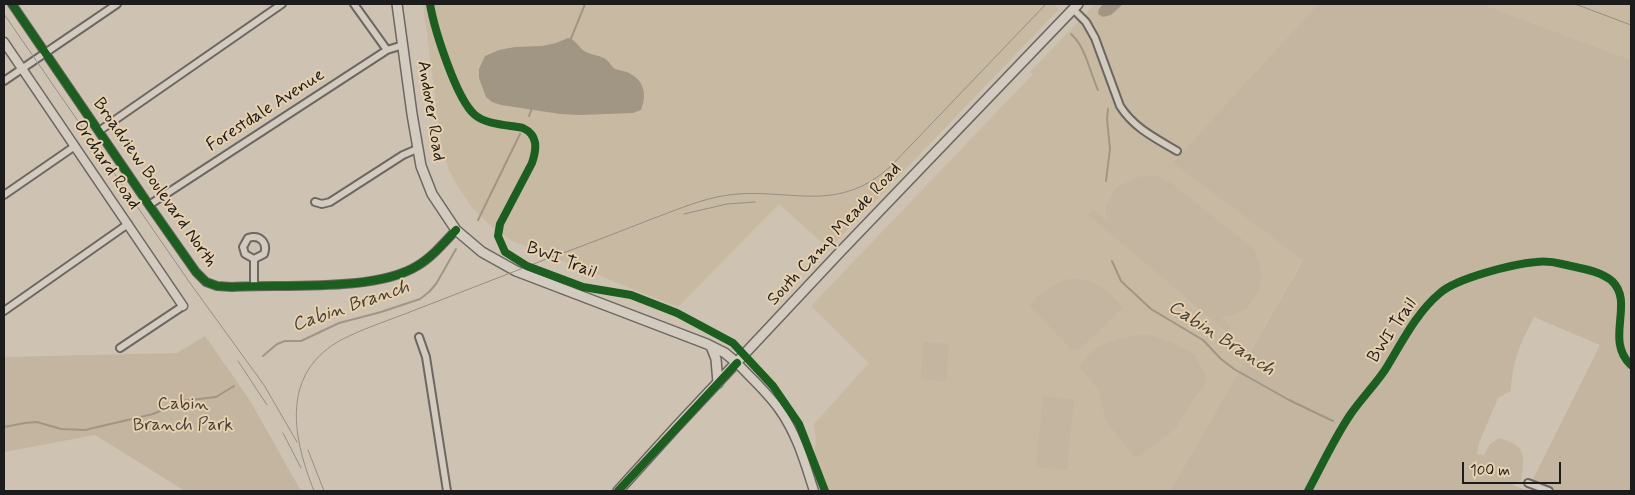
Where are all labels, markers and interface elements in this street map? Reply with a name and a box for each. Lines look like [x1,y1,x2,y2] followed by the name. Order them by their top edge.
[411,59,449,163] street label: Andover Road
[203,65,329,157] street label: Forestdale Avenue
[87,94,221,272] street label: Broadview Boulevard North
[68,116,144,214] street label: Orchard Road
[763,159,907,311] street label: South Camp Meade Road
[523,238,599,284] street label: BWI Trail
[290,276,412,338] water label: Cabin Branch
[1364,295,1422,367] street label: BWI Trail
[1164,296,1278,382] water label: Cabin Branch
[133,394,233,436] park label: Cabin Branch Park
[1465,452,1564,484] scale bar
[1470,461,1510,481] text: 100 m

